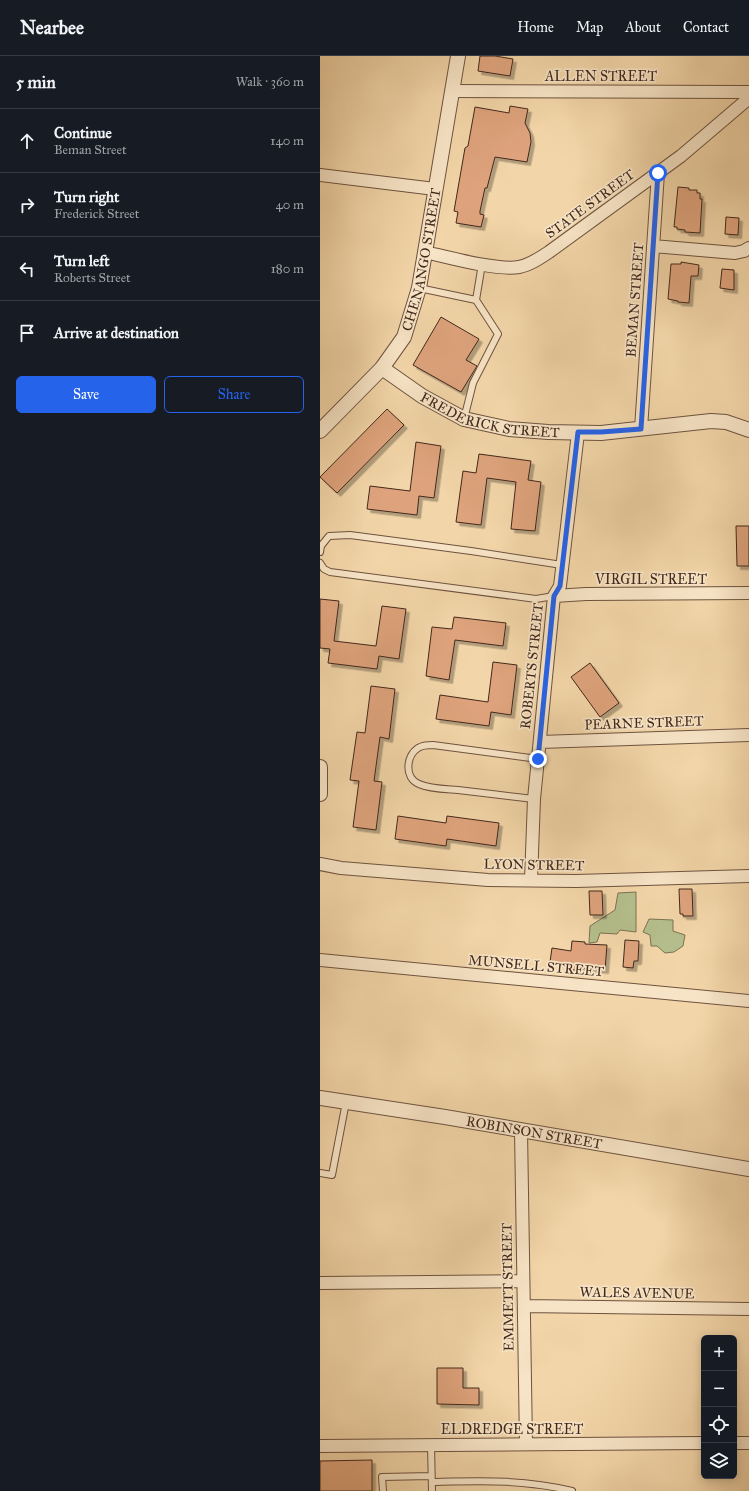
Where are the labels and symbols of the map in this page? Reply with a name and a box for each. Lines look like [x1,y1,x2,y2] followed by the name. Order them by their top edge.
[544,68,657,85] street label: ALLEN STREET
[649,164,667,182] route start
[542,166,638,242] street label: STATE STREET
[398,186,444,333] street label: CHENANGO STREET
[623,242,648,358] street label: BEMAN STREET
[417,388,560,441] street label: FREDERICK STREET
[594,571,707,588] street label: VIRGIL STREET
[517,602,547,730] street label: ROBERTS STREET
[584,712,704,734] street label: PEARNE STREET
[529,750,547,768] route end
[483,856,585,874] street label: LYON STREET
[467,952,605,980] street label: MUNSELL STREET
[465,1112,604,1152] street label: ROBINSON STREET
[498,1222,518,1351] street label: EMMETT STREET
[580,1284,694,1302] street label: WALES AVENUE
[441,1421,584,1438] street label: ELDREDGE STREET

